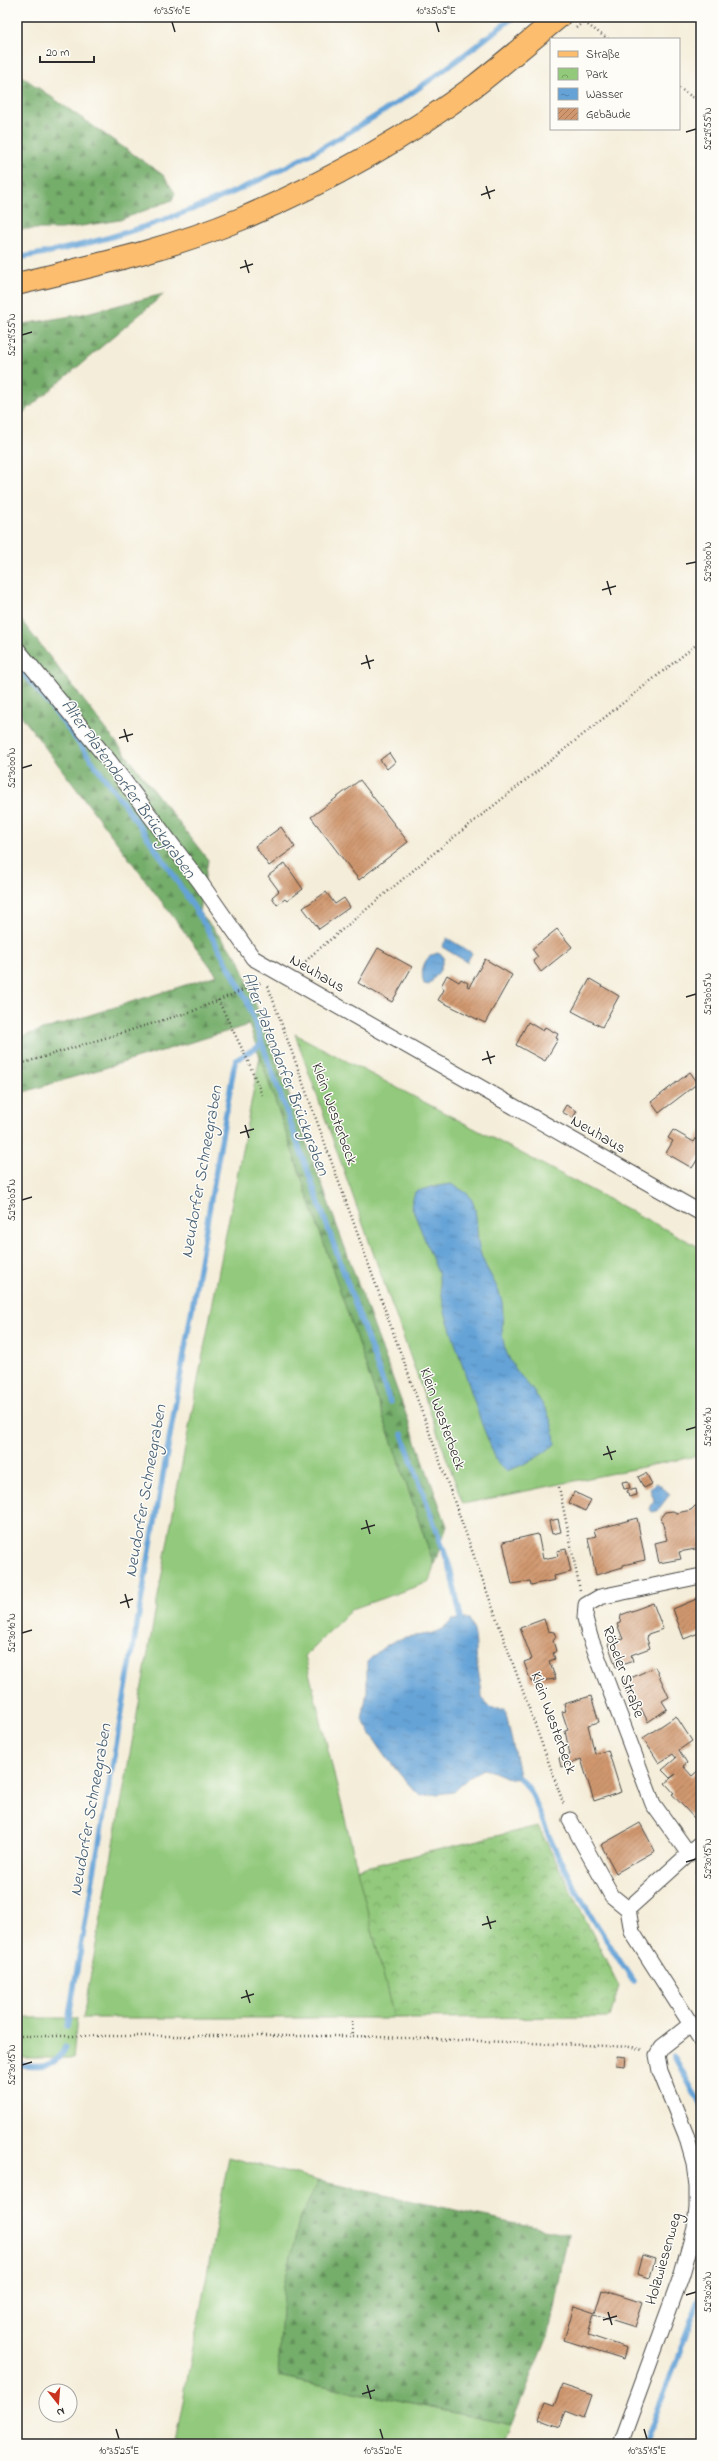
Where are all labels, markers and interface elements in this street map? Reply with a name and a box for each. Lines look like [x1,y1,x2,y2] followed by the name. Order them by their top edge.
[154,4,190,19] text: 10°35'10"E
[416,4,456,19] text: 10°35'05"E
[40,38,94,64] scale bar
[550,38,680,130] legend
[46,44,69,62] text: 20 m
[586,46,620,64] text: Straße
[586,66,608,84] text: Park
[586,86,623,104] text: Wasser
[586,106,631,124] text: Gebäude
[701,107,716,150] text: 52°29'55"N
[5,313,20,356] text: 52°29'55"N
[701,541,716,582] text: 52°30'00"N
[54,694,202,885] water label: Alter Platendorfer Brückgraben
[5,747,20,788] text: 52°30'00"N
[285,948,349,1000] street label: Neuhaus
[234,969,336,1180] water label: Alter Platendorfer Brückgraben
[701,973,716,1015] text: 52°30'05"N
[304,1059,364,1169] street label: Klein Westerbeck
[175,1083,231,1260] water label: Neudorfer Schneegraben
[566,1109,630,1161] street label: Neuhaus
[5,1179,20,1221] text: 52°30'05"N
[412,1364,472,1474] street label: Klein Westerbeck
[119,1402,175,1579] water label: Neudorfer Schneegraben
[701,1407,716,1447] text: 52°30'10"N
[5,1613,20,1653] text: 52°30'10"N
[595,1623,651,1722] street label: Röbeler Straße
[523,1668,583,1778] street label: Klein Westerbeck
[64,1721,120,1898] water label: Neudorfer Schneegraben
[701,1838,716,1879] text: 52°30'15"N
[5,2044,20,2085] text: 52°30'15"N
[639,2210,689,2308] street label: Holzwiesenweg
[701,2271,716,2313] text: 52°30'20"N
[38,2383,78,2423] north arrow
[55,2403,67,2420] text: N
[99,2444,139,2459] text: 10°35'25"E
[364,2444,402,2459] text: 10°35'20"E
[628,2444,666,2459] text: 10°35'15"E

